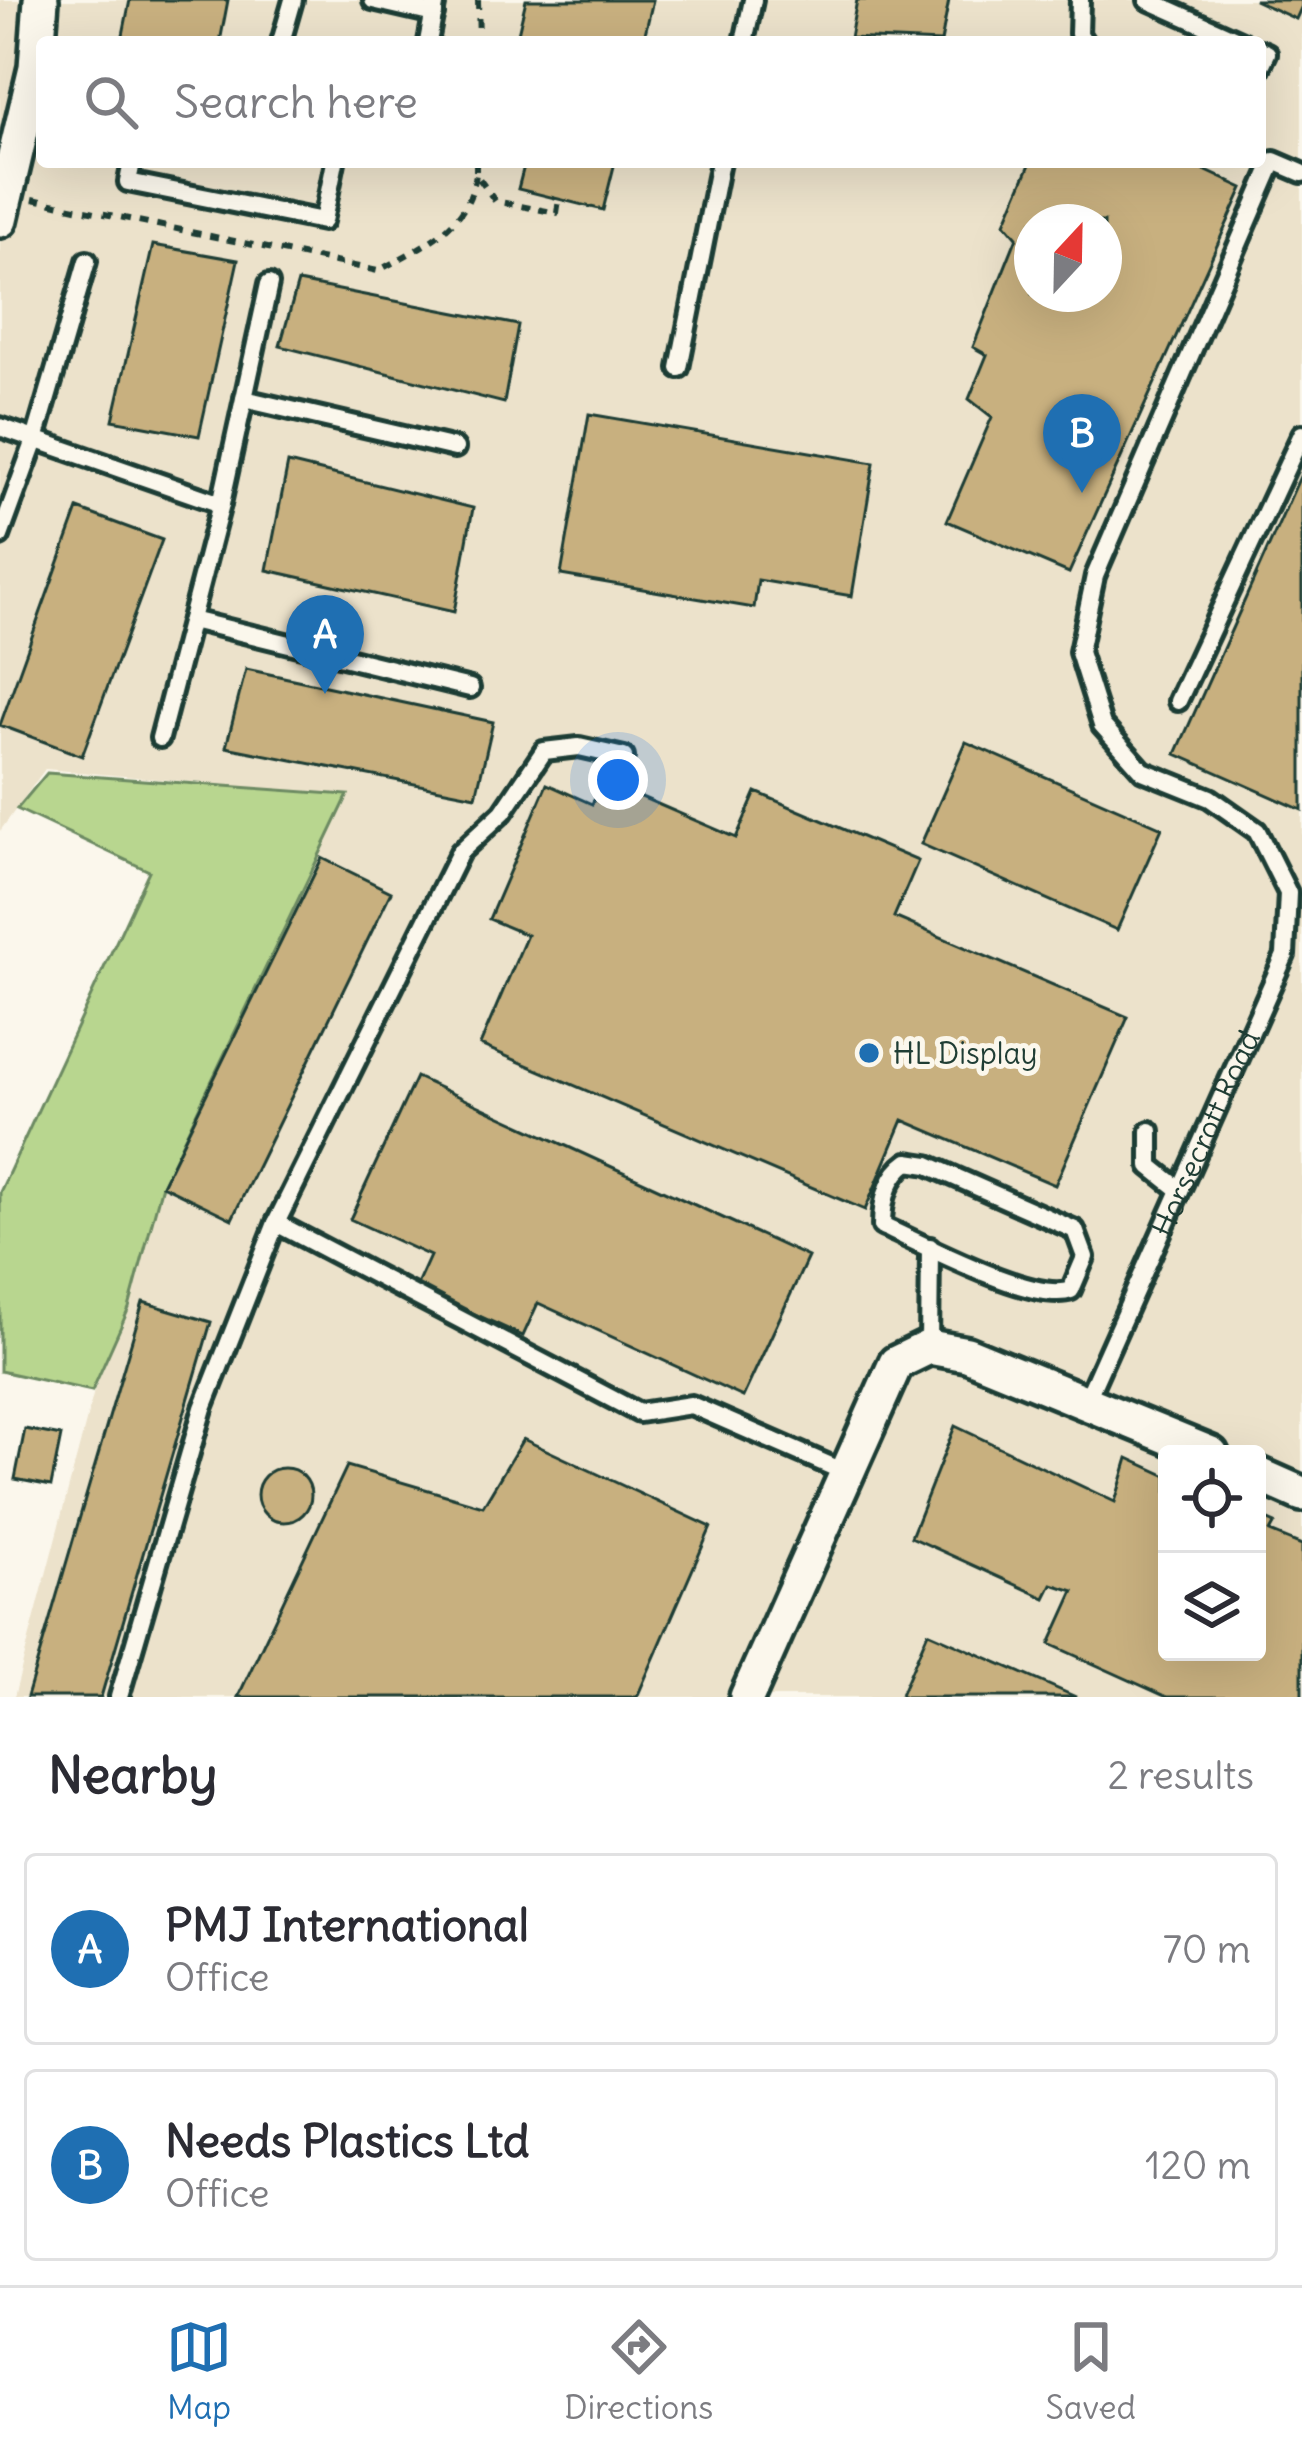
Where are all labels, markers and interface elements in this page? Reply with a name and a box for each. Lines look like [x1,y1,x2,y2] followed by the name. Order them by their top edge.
[36,36,1266,168] search box
[78,69,144,135] icon: search
[174,74,418,130] text: Search here
[1014,204,1122,312] north arrow
[1043,394,1121,493] pin: B
[286,595,364,694] pin: A
[588,750,648,810] your location
[1143,1024,1268,1242] street label: Horsecroft Road
[893,1034,1037,1072] place label: HL Display
[856,1040,882,1066] marker: HL Display
[1158,1445,1266,1661] map controls
[1158,1445,1266,1553] button: locate
[1158,1553,1266,1661] button: layers
[48,1743,217,1807] text: Nearby
[1107,1751,1254,1800] text: 2 results
[165,1897,529,1953] text: PMJ International
[77,1925,103,1974] text: A
[1163,1925,1251,1974] text: 70 m
[165,1953,270,2002] text: Office
[165,2113,529,2169] text: Needs Plastics Ltd
[77,2141,103,2190] text: B
[1145,2141,1251,2190] text: 120 m
[165,2169,270,2218] text: Office
[166,2314,232,2428] tab: Map
[564,2314,713,2428] tab: Directions
[1046,2314,1136,2428] tab: Saved

